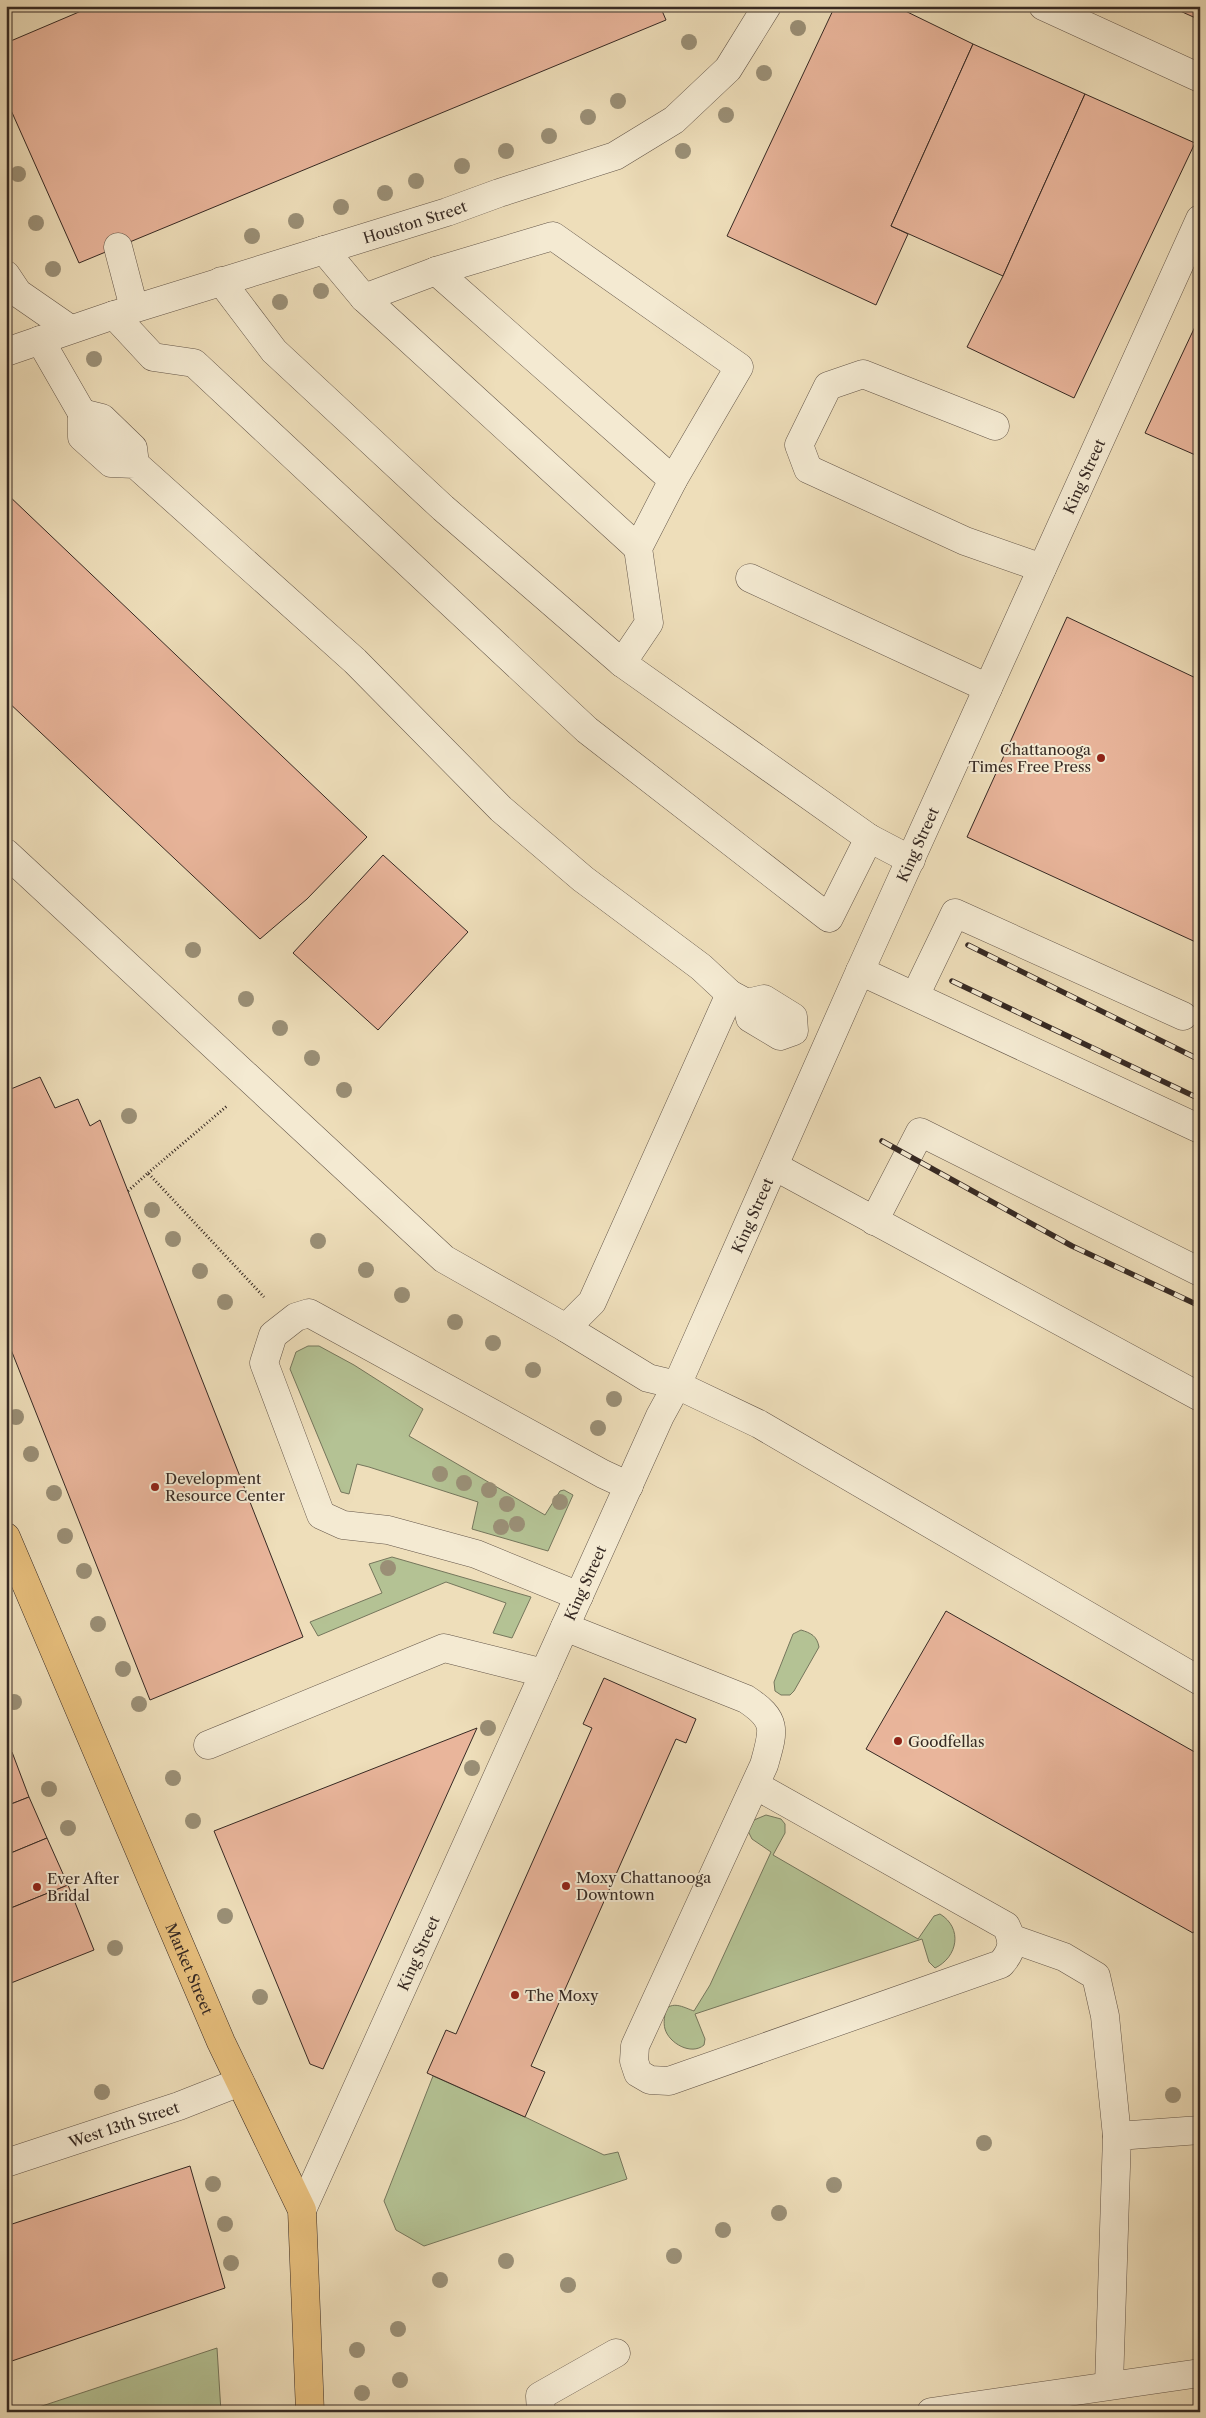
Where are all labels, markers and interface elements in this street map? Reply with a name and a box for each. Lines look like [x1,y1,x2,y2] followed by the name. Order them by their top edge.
[360,196,470,247] street label: Houston Street
[1059,435,1109,517] street label: King Street
[968,740,1091,776] place label: Chattanooga Times Free Press
[1095,752,1107,764] marker: Chattanooga Times Free Press
[892,803,943,885] street label: King Street
[727,1174,777,1256] street label: King Street
[165,1469,286,1505] place label: Development Resource Center
[149,1481,161,1493] marker: Development Resource Center
[560,1542,610,1623] street label: King Street
[908,1732,985,1751] place label: Goodfellas
[892,1735,904,1747] marker: Goodfellas
[576,1868,711,1904] place label: Moxy Chattanooga Downtown
[47,1869,120,1905] place label: Ever After Bridal
[560,1880,572,1892] marker: Moxy Chattanooga Downtown
[31,1881,43,1893] marker: Ever After Bridal
[393,1912,443,1993] street label: King Street
[162,1920,218,2018] street label: Market Street
[525,1986,599,2005] place label: The Moxy
[509,1989,521,2001] marker: The Moxy
[65,2097,182,2152] street label: West 13th Street

